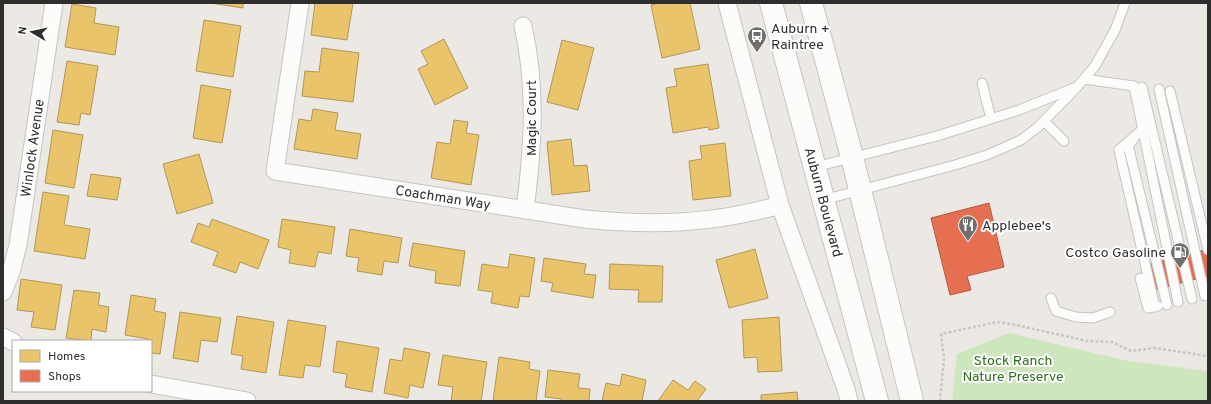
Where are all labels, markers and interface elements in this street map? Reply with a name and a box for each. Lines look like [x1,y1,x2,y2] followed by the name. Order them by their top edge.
[12,12,52,52] north arrow
[771,21,830,54] place label: Auburn + Raintree
[746,25,768,53] bus stop icon: Auburn + Raintree
[16,26,31,36] text: N
[524,80,541,156] street label: Magic Court
[18,98,49,198] street label: Winlock Avenue
[800,146,845,259] street label: Auburn Boulevard
[394,183,492,214] street label: Coachman Way
[957,214,979,242] restaurant icon: Applebee's
[982,218,1051,235] place label: Applebee's
[1169,241,1191,269] fuel station icon: Costco Gasoline
[1065,245,1166,262] place label: Costco Gasoline
[12,340,152,392] legend
[48,349,85,365] text: Homes
[962,353,1064,386] park label: Stock Ranch Nature Preserve
[48,369,81,385] text: Shops

